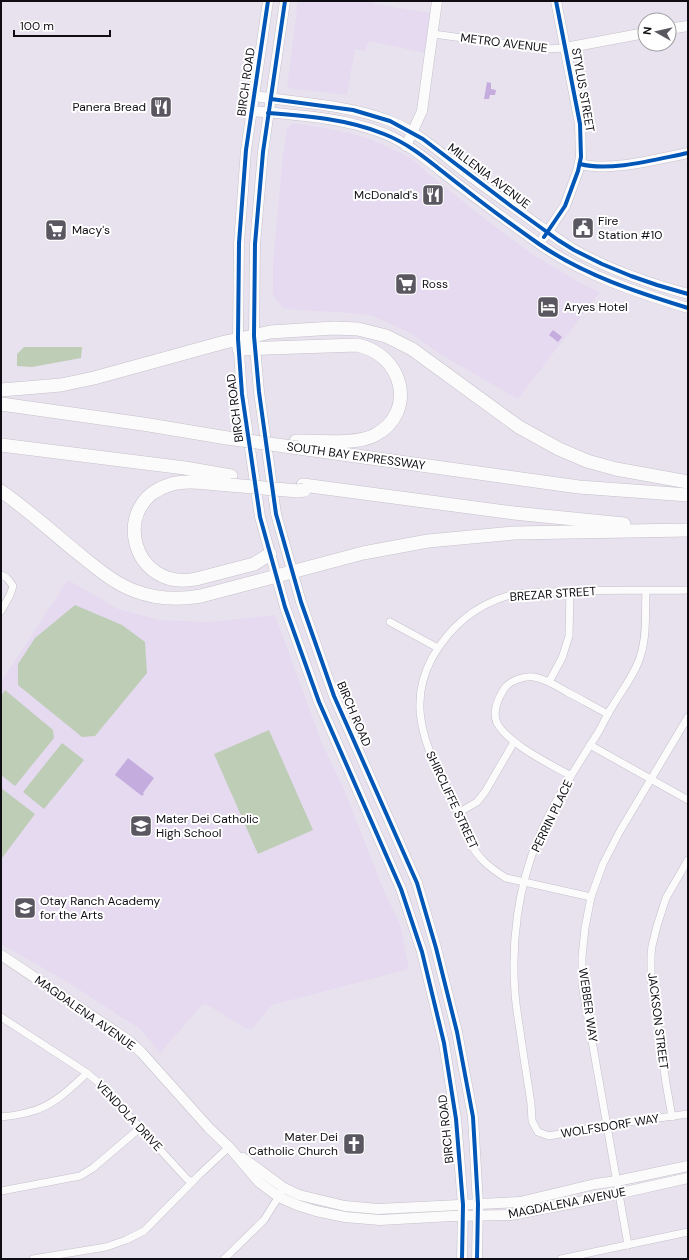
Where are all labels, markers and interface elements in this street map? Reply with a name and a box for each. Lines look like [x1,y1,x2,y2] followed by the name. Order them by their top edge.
[14,12,110,38] scale bar
[637,12,677,52] north arrow
[20,18,54,34] text: 100 m
[640,26,655,36] text: N
[459,30,549,56] street label: METRO AVENUE
[233,47,259,117] street label: BIRCH ROAD
[568,47,598,134] street label: STYLUS STREET
[148,94,174,120] restaurant icon: Panera Bread
[73,99,146,115] place label: Panera Bread
[445,140,534,212] street label: MILLENIA AVENUE
[420,182,446,208] restaurant icon: McDonald's
[354,187,418,203] place label: McDonald's
[598,213,662,243] place label: Fire Station #10
[570,215,596,241] public building icon: Fire Station #10
[43,217,69,243] supermarket icon: Macy's
[72,222,110,238] place label: Macy's
[393,271,419,297] supermarket icon: Ross
[422,276,448,292] place label: Ross
[535,294,561,320] hotel icon: Aryes Hotel
[564,299,628,315] place label: Aryes Hotel
[223,373,247,443] street label: BIRCH ROAD
[286,438,426,474] street label: SOUTH BAY EXPRESSWAY
[509,583,597,605] street label: BREZAR STREET
[333,679,375,749] street label: BIRCH ROAD
[422,748,482,852] street label: SHIRCLIFFE STREET
[528,777,576,855] street label: PERRIN PLACE
[156,811,259,841] place label: Mater Dei Catholic High School
[128,813,154,839] school or university icon: Mater Dei Catholic High School
[40,893,160,923] place label: Otay Ranch Academy for the Arts
[12,895,38,921] school or university icon: Otay Ranch Academy for the Arts
[575,967,601,1043] street label: WEBBER WAY
[32,972,139,1054] street label: MAGDALENA AVENUE
[644,972,672,1071] street label: JACKSON STREET
[92,1077,166,1155] street label: VENDOLA DRIVE
[434,1094,458,1164] street label: BIRCH ROAD
[560,1110,660,1142] street label: WOLFSDORF WAY
[248,1129,338,1159] place label: Mater Dei Catholic Church
[341,1131,367,1157] church icon: Mater Dei Catholic Church
[507,1184,627,1222] street label: MAGDALENA AVENUE

